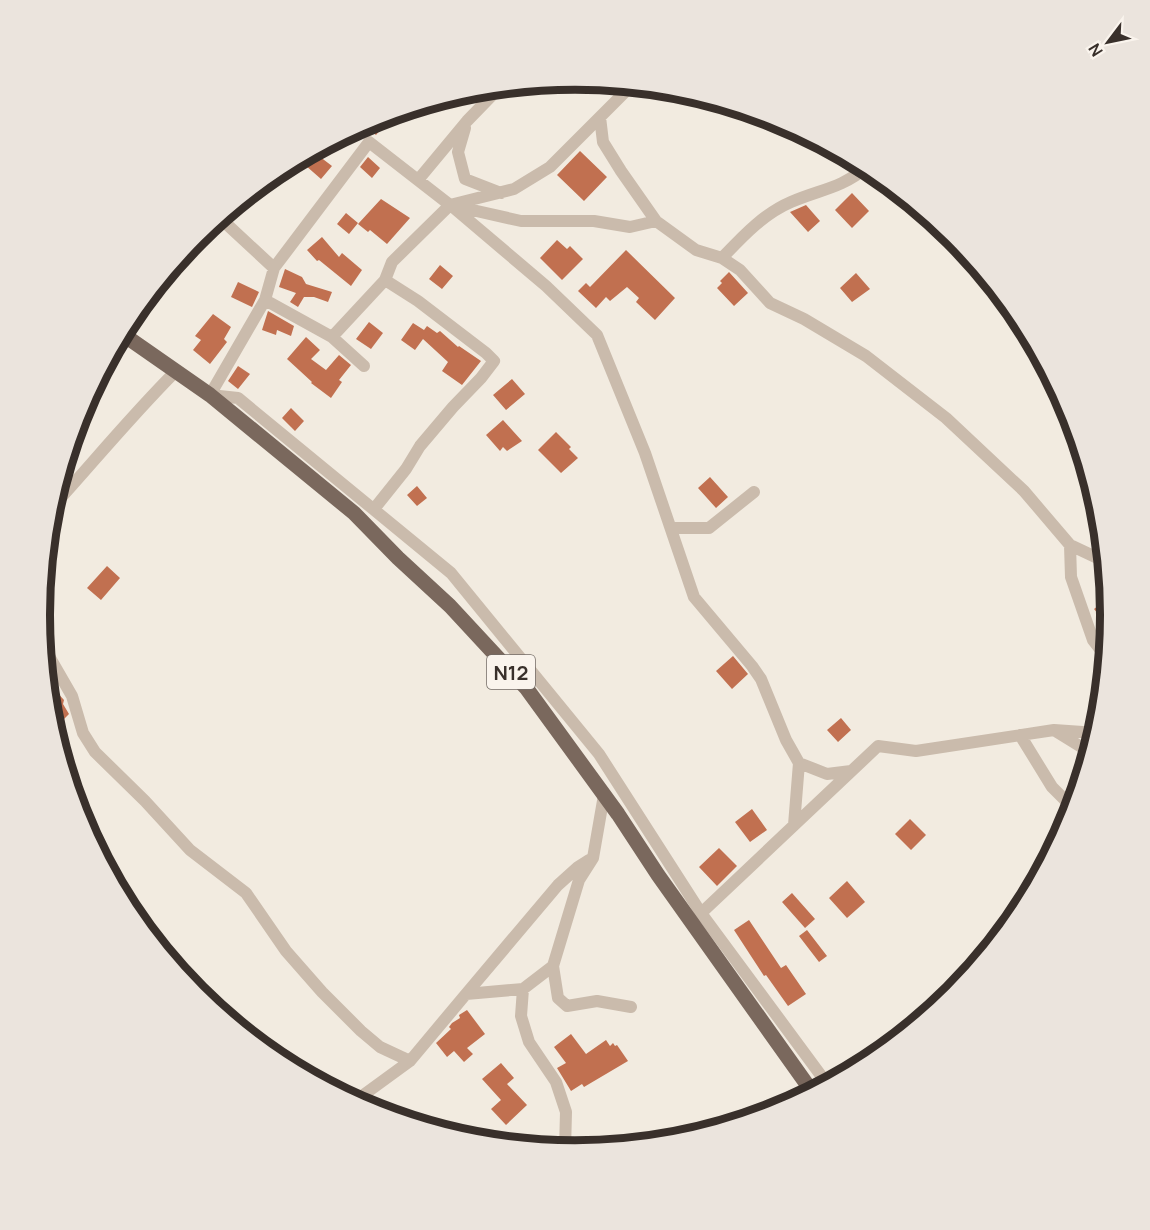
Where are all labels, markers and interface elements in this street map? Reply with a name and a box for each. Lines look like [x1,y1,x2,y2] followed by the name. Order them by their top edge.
[1078,12,1138,72] north arrow
[1083,39,1108,61] text: N
[487,655,535,689] road number: N12

